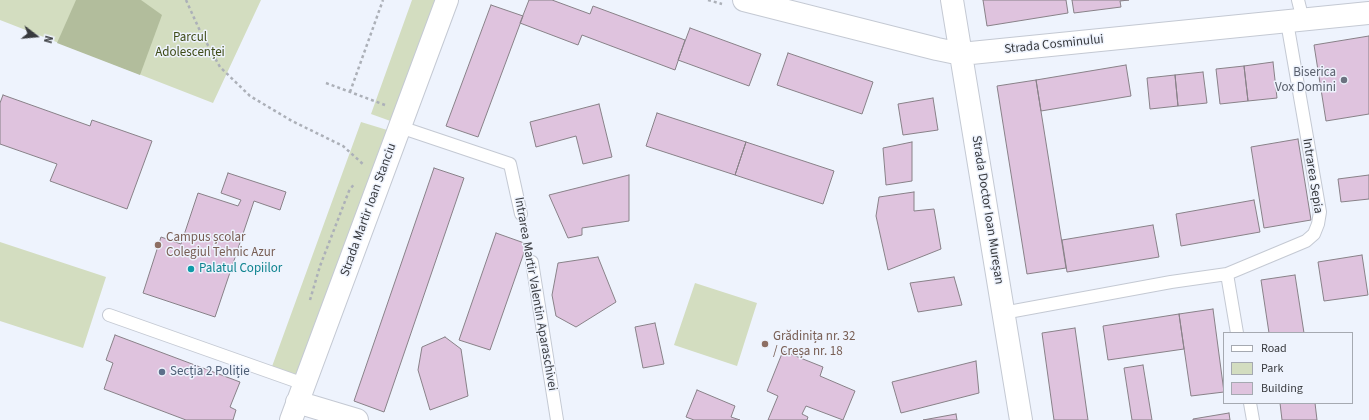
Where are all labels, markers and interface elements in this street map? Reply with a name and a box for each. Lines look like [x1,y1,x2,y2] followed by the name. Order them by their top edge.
[16,16,56,56] north arrow
[155,30,225,61] park label: Parcul Adolescenței
[1004,32,1104,58] street label: Strada Cosminului
[40,34,56,45] text: N
[1275,65,1336,96] place label: Biserica Vox Domini
[1339,75,1349,85] marker: Biserica Vox Domini
[968,135,1006,285] street label: Strada Doctor Ioan Mureșan
[1298,137,1326,215] street label: Intrarea Sepia
[338,141,400,279] street label: Strada Martir Ioan Stanciu
[510,196,560,392] street label: Intrarea Martir Valentin Aparaschivei
[166,230,275,261] place label: Campus școlar Colegiul Tehnic Azur
[153,240,163,250] marker: Campus școlar Colegiul Tehnic Azur
[199,261,282,277] place label: Palatul Copiilor
[186,264,196,274] marker: Palatul Copiilor
[773,329,855,360] place label: Grădinița nr. 32 / Creșa nr. 18
[1223,332,1353,404] legend
[760,339,770,349] marker: Grădinița nr. 32 / Creșa nr. 18
[1261,340,1287,357] text: Road
[1261,360,1283,377] text: Park
[170,364,250,380] place label: Secția 2 Poliție
[157,367,167,377] marker: Secția 2 Poliție
[1261,380,1303,397] text: Building

